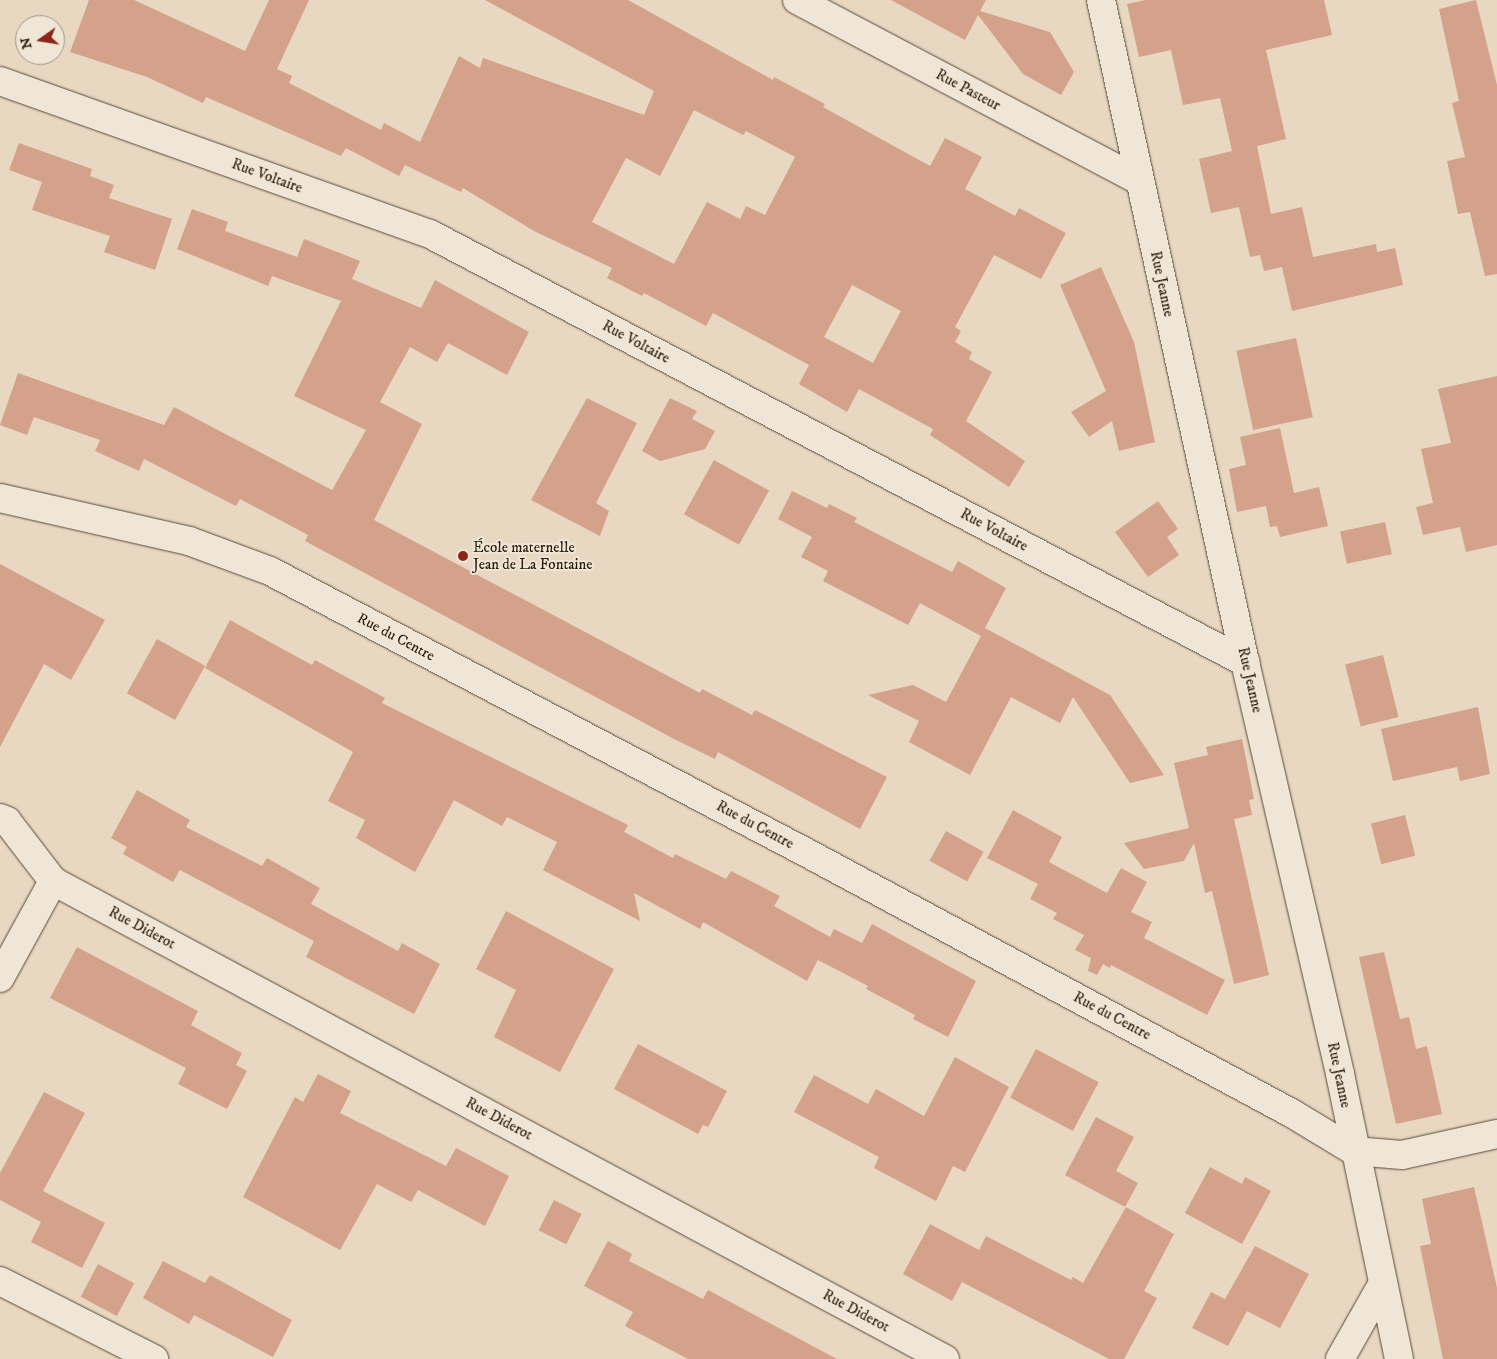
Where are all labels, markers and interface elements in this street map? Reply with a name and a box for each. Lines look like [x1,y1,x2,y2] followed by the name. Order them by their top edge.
[15,15,65,65] north arrow
[16,36,36,51] text: N
[933,65,1003,115] street label: Rue Pasteur
[229,155,305,197] street label: Rue Voltaire
[1146,249,1178,319] street label: Rue Jeanne
[599,317,673,367] street label: Rue Voltaire
[957,505,1031,555] street label: Rue Voltaire
[473,538,592,573] place label: École maternelle Jean de La Fontaine
[457,550,469,562] marker: École maternelle Jean de La Fontaine
[354,609,438,665] street label: Rue du Centre
[1234,645,1266,715] street label: Rue Jeanne
[713,797,797,853] street label: Rue du Centre
[106,903,178,953] street label: Rue Diderot
[1070,988,1154,1044] street label: Rue du Centre
[1323,1040,1355,1110] street label: Rue Jeanne
[463,1094,535,1144] street label: Rue Diderot
[820,1286,892,1336] street label: Rue Diderot

